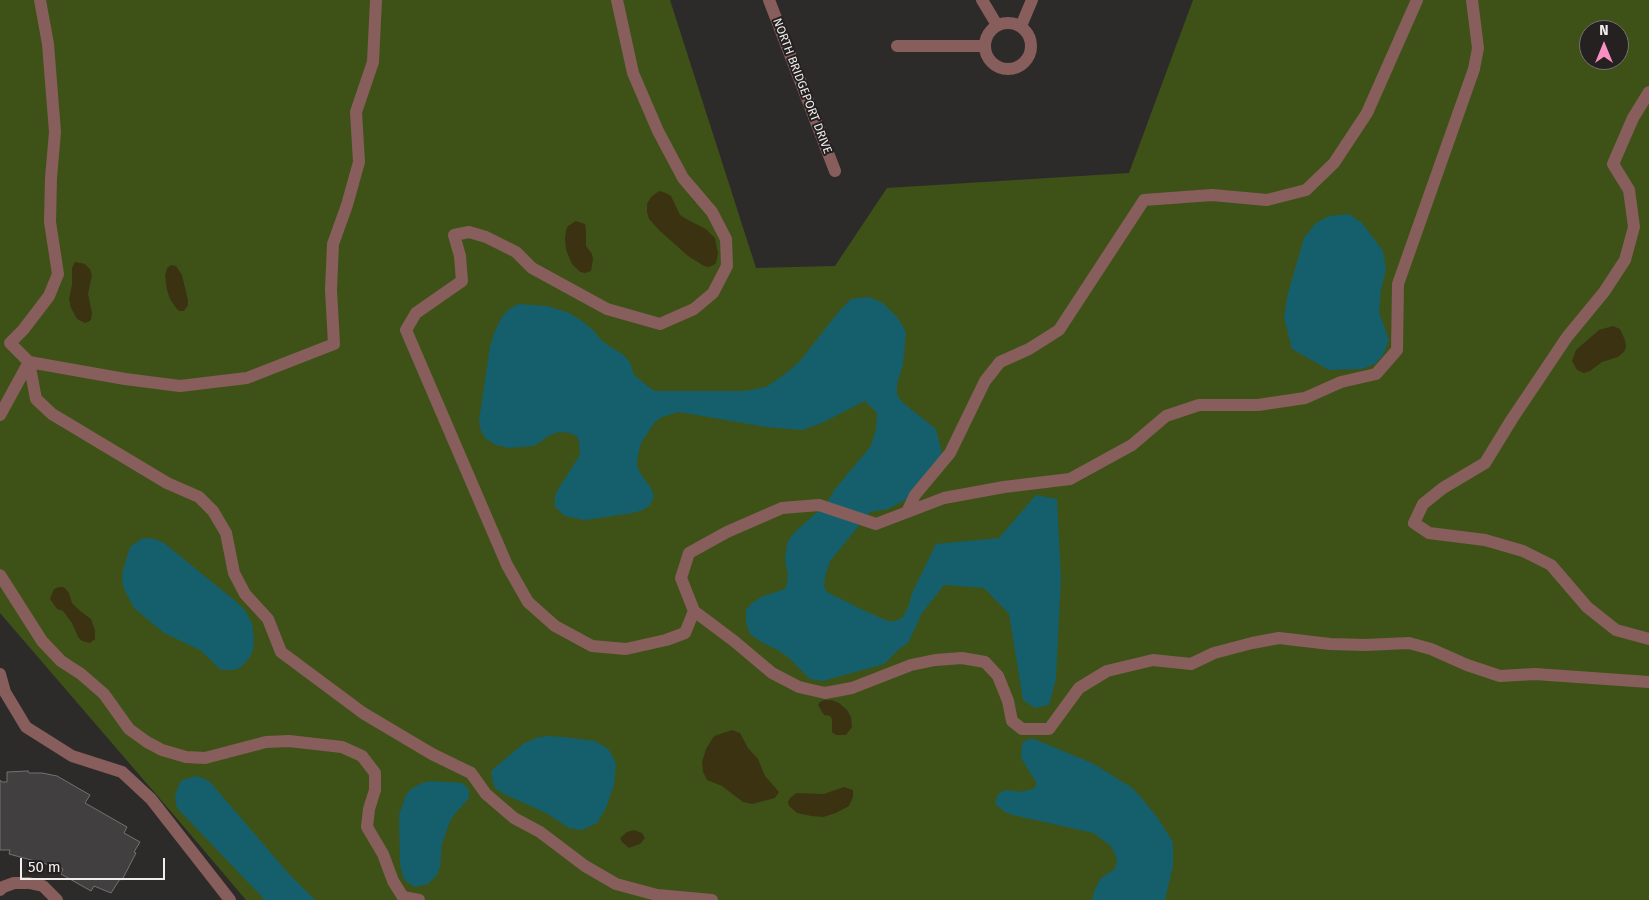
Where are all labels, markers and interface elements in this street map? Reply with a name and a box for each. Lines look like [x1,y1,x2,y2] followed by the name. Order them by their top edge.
[769,16,835,156] street label: NORTH BRIDGEPORT DRIVE
[1579,20,1629,70] north arrow
[1599,22,1609,39] text: N
[22,848,168,880] scale bar
[28,858,61,876] text: 50 m

